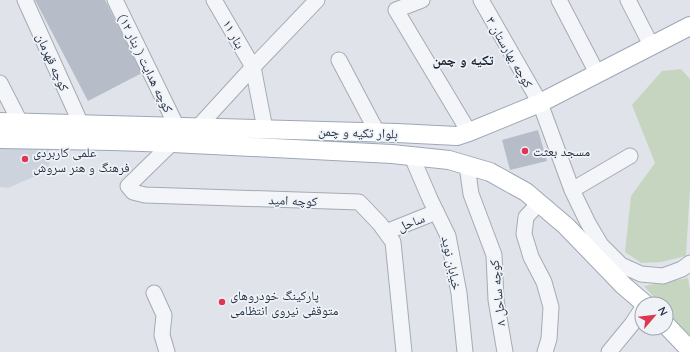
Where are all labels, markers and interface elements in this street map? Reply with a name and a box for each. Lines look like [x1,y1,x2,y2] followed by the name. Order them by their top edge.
[114,11,177,116] street label: کوچه هدایت ( بنار ۱۲)
[482,14,537,91] street label: کوچه بهارستان ۳
[219,17,248,52] street label: بنار ۱۱
[32,31,73,94] street label: کوچه قهرمان
[433,51,494,69] district label: تکیه و چمن
[318,123,398,142] street label: بلوار تکیه و چمن
[533,143,590,159] place label: مسجد بعثت
[33,144,130,176] place label: علمی کاربردی فرهنگ و هنر سروش
[520,146,530,156] marker: مسجد بعثت
[20,154,30,164] marker: علمی کاربردی فرهنگ و هنر سروش
[268,191,318,210] street label: کوچه امید
[395,210,427,235] street label: ساحل
[438,235,465,292] street label: خیابان نوید
[486,258,509,327] street label: کوچه ساحل ۸
[230,287,339,319] place label: پارکینگ خودروهای متوقفی نیروی انتظامی
[634,296,674,336] north arrow
[217,297,227,307] marker: پارکینگ خودروهای متوقفی نیروی انتظامی
[655,304,671,318] text: N

